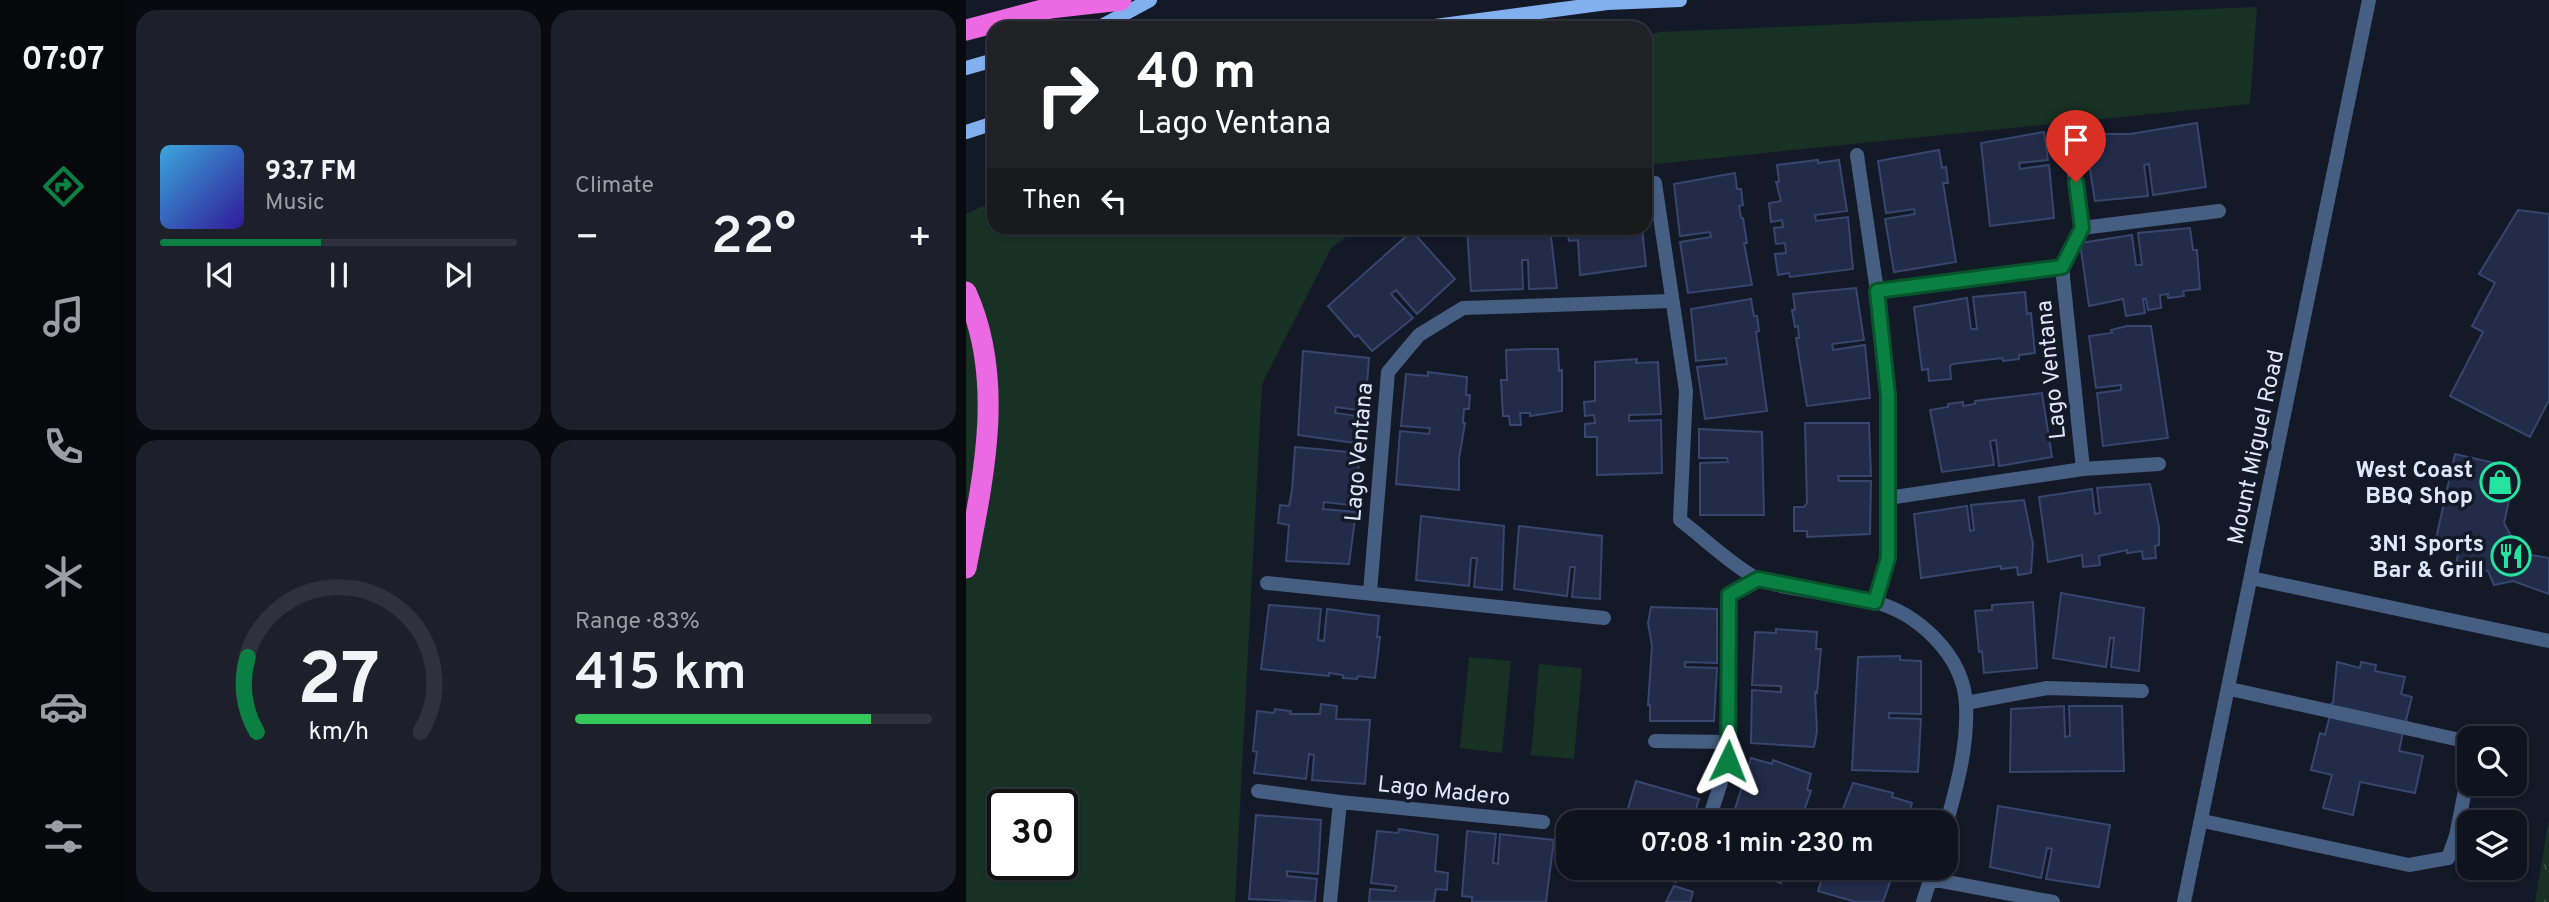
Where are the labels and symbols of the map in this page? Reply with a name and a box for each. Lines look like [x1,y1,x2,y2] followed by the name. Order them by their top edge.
[2046,110,2106,182] pin
[2031,299,2074,441] street label: Lago Ventana
[2223,347,2292,548] street label: Mount Miguel Road
[1340,381,1381,523] street label: Lago Ventana
[2356,457,2473,512] place label: West Coast BBQ Shop
[2479,461,2521,503] shop icon: West Coast BBQ Shop
[2369,531,2484,586] place label: 3N1 Sports Bar & Grill
[2490,535,2532,577] restaurant icon: 3N1 Sports Bar & Grill
[1691,724,1765,798] position arrow
[1376,771,1512,814] street label: Lago Madero
[987,789,1078,880] speed limit sign: 30

